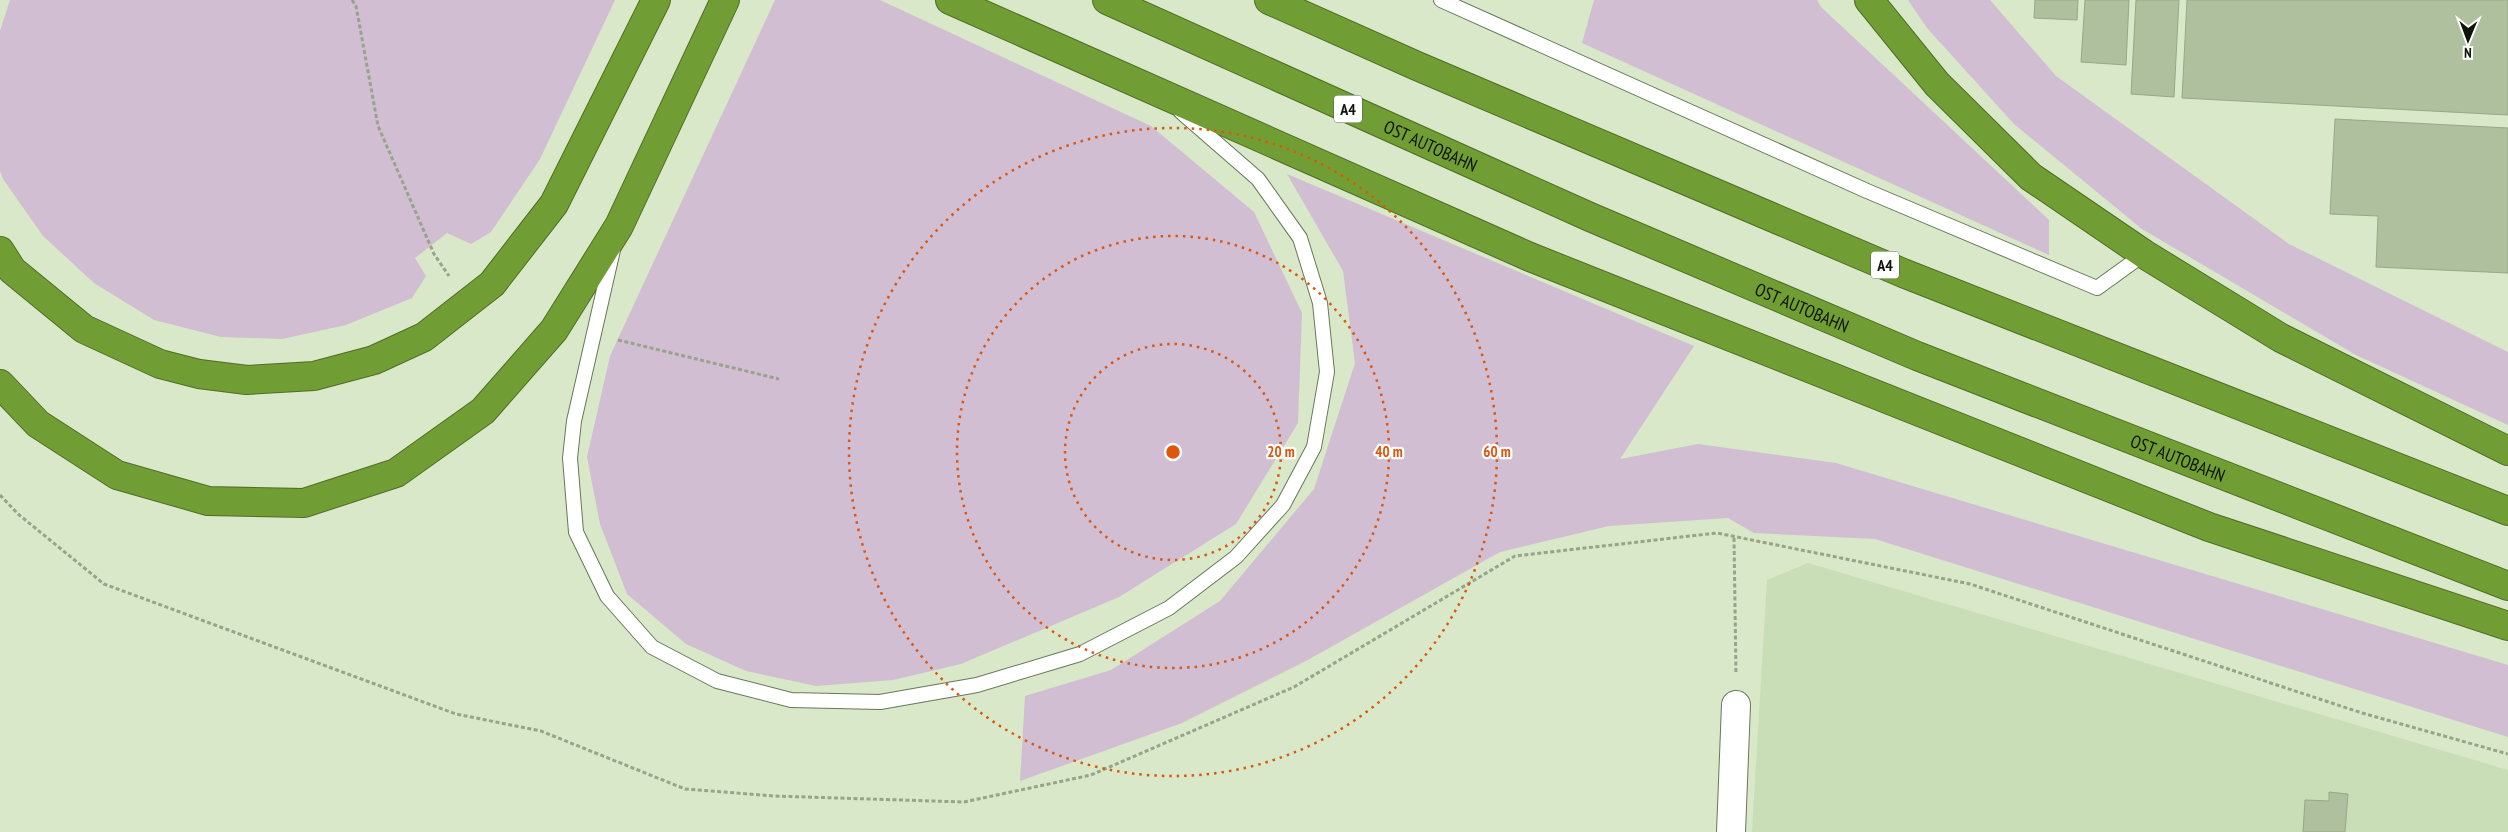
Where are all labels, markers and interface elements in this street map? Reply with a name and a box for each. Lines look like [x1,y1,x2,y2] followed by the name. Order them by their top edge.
[2443,15,2493,65] north arrow
[2464,44,2472,62] text: N
[1334,96,1362,122] road number: A4
[1381,115,1481,176] street label: OST AUTOBAHN
[1871,252,1899,278] road number: A4
[1752,277,1853,337] street label: OST AUTOBAHN
[2127,429,2229,486] street label: OST AUTOBAHN
[1267,442,1295,461] text: 20 m
[1375,442,1403,461] text: 40 m
[1483,442,1511,461] text: 60 m
[1164,443,1182,461] centre of rings

